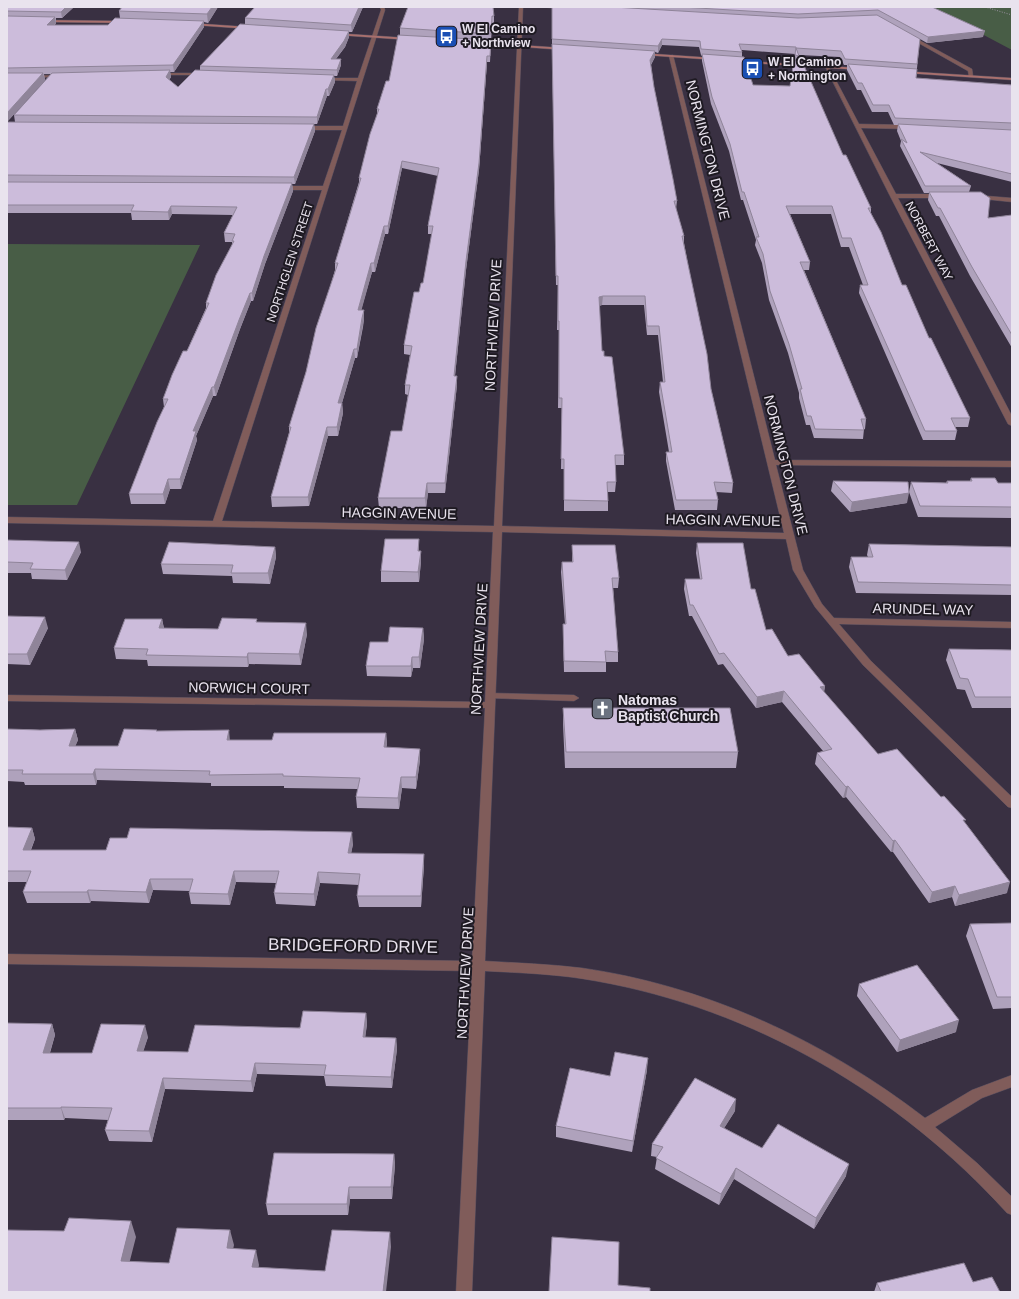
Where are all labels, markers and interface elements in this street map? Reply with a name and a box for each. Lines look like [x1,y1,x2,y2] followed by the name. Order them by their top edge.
[462,22,535,50] place label: W El Camino + Northview
[434,23,460,49] bus stop icon: W El Camino + Northview
[768,55,846,83] place label: W El Camino + Normington
[739,56,765,82] bus stop icon: W El Camino + Normington
[683,78,733,222] street label: NORMINGTON DRIVE
[264,199,316,324] street label: NORTHGLEN STREET
[902,199,956,283] street label: NORBERT WAY
[482,259,504,391] street label: NORTHVIEW DRIVE
[761,393,811,537] street label: NORMINGTON DRIVE
[341,504,457,522] street label: HAGGIN AVENUE
[665,511,781,529] street label: HAGGIN AVENUE
[468,583,490,715] street label: NORTHVIEW DRIVE
[873,600,974,618] street label: ARUNDEL WAY
[188,679,310,697] street label: NORWICH COURT
[618,692,718,724] place label: Natomas Baptist Church
[590,695,616,721] church icon: Natomas Baptist Church
[454,907,476,1039] street label: NORTHVIEW DRIVE
[268,935,438,957] street label: BRIDGEFORD DRIVE

